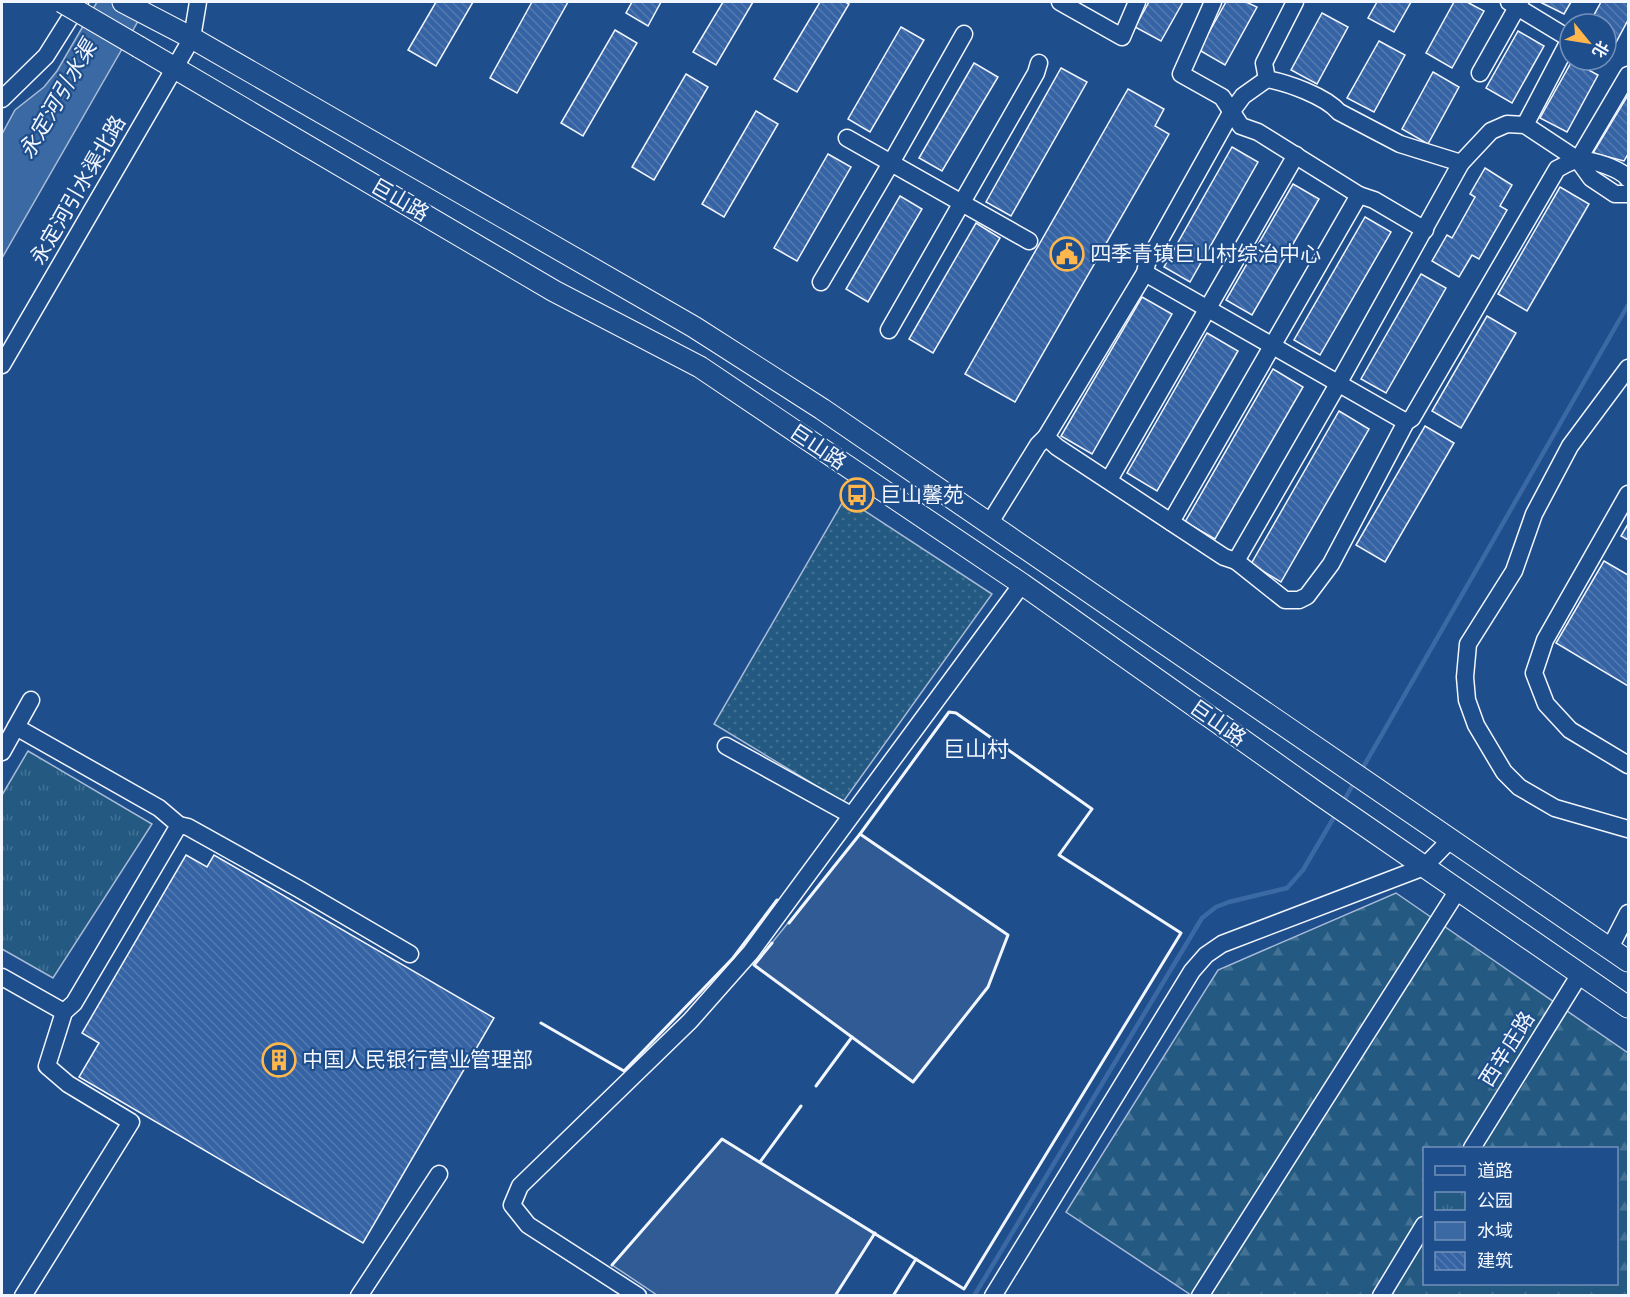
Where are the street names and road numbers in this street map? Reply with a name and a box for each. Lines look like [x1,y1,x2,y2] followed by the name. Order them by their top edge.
[24,110,130,269] street label: 永定河引水渠北路
[367,172,434,226] street label: 巨山路
[785,418,852,475] street label: 巨山路
[1185,693,1252,751] street label: 巨山路
[1473,1006,1539,1091] street label: 西辛庄路

